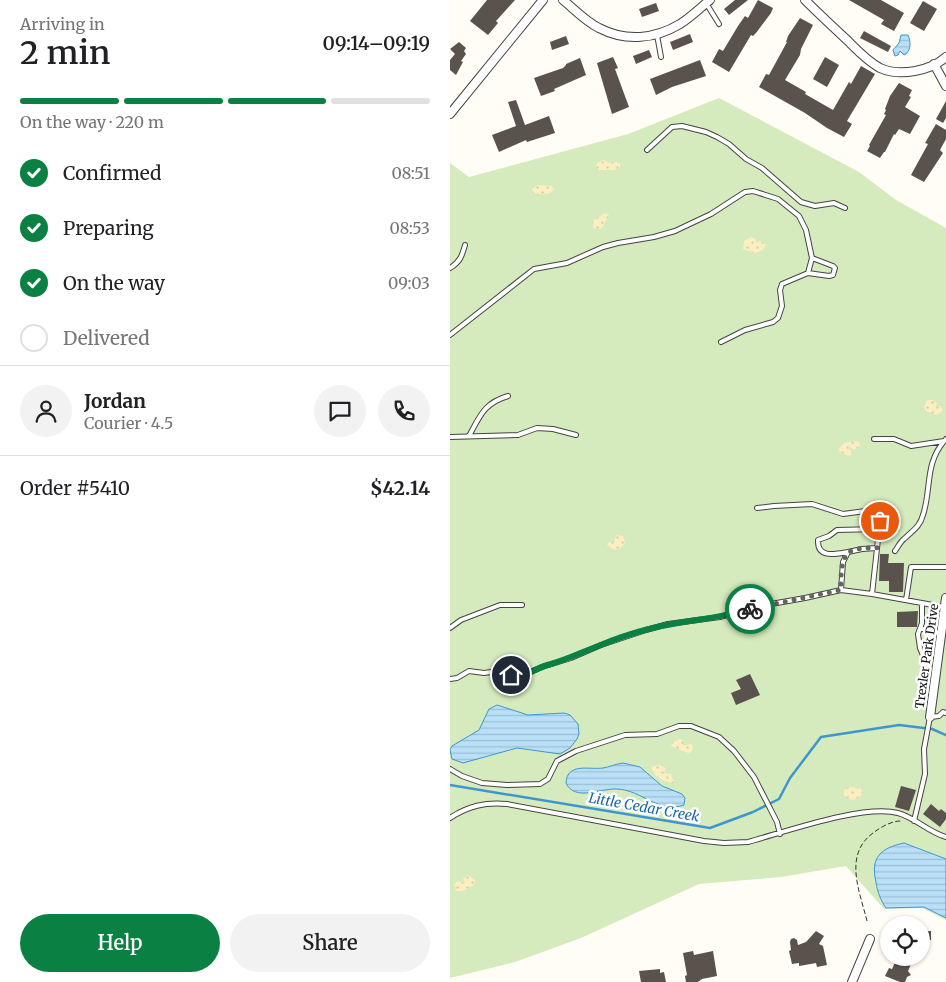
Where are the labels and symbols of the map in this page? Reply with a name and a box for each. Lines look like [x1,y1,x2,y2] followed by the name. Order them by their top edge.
[859,500,901,542] pin
[725,584,775,634] courier
[912,603,941,709] street label: Trexler Park Drive
[490,654,532,696] pin
[587,788,701,826] water label: Little Cedar Creek

